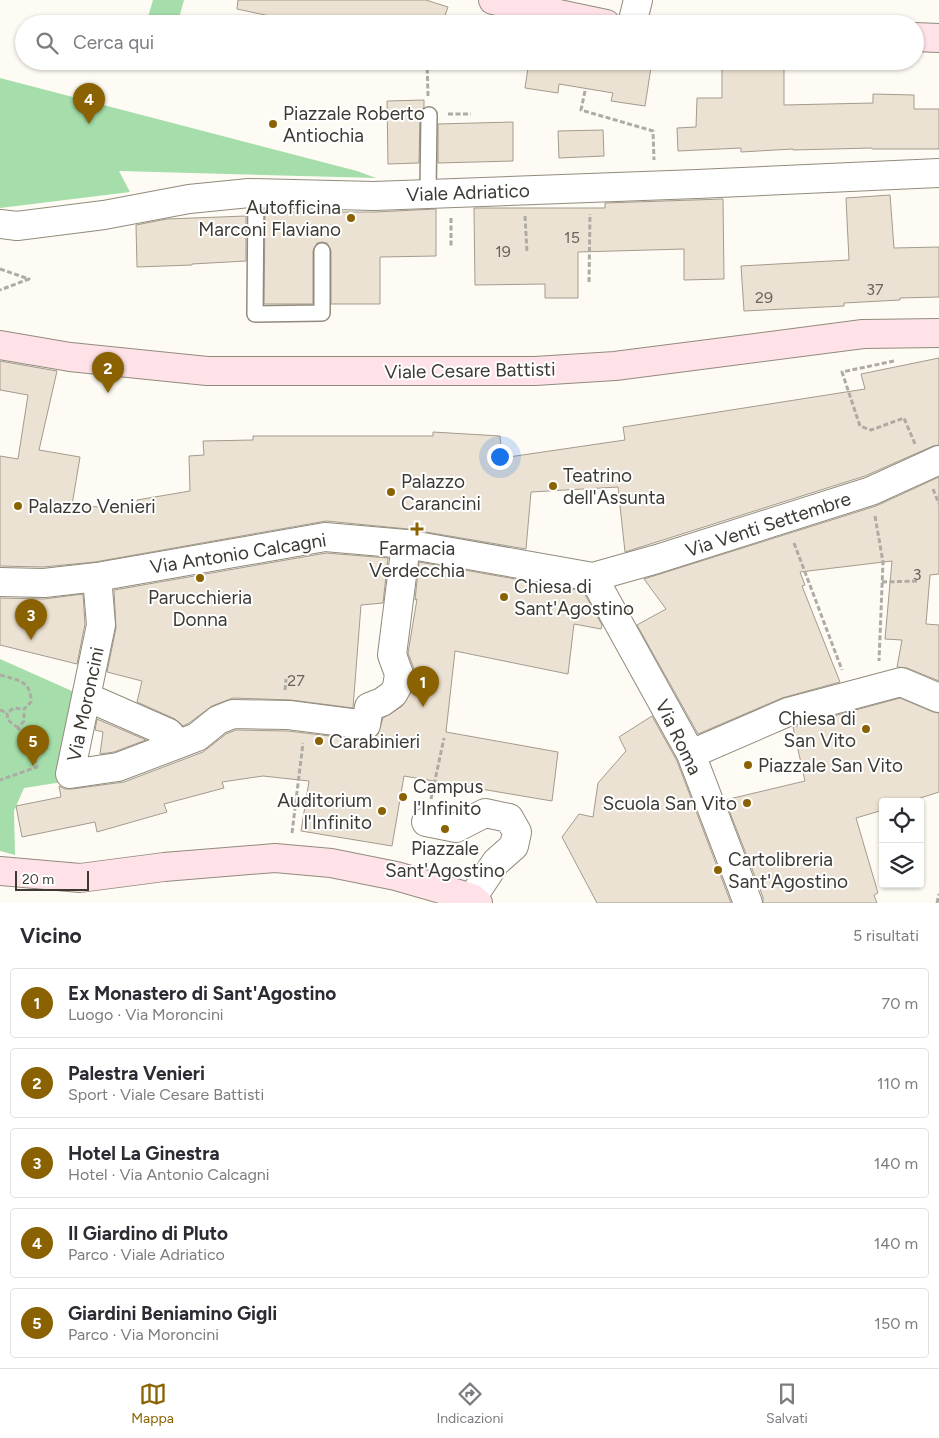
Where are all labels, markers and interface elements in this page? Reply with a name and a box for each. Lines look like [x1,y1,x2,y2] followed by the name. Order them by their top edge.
[15,15,924,70] search box
[33,29,61,57] icon: search
[73,31,154,54] text: Cerca qui
[73,83,105,124] pin: 4
[283,102,425,147] place label: Piazzale Roberto Antiochia
[267,118,279,130] marker: Piazzale Roberto Antiochia
[406,179,530,206] street label: Viale Adriatico
[198,196,341,241] place label: Autofficina Marconi Flaviano
[345,212,357,224] marker: Autofficina Marconi Flaviano
[564,228,580,247] house number: 15
[495,242,511,261] house number: 19
[866,280,884,299] house number: 37
[755,288,773,307] house number: 29
[92,352,124,393] pin: 2
[384,358,556,383] street label: Viale Cesare Battisti
[487,444,513,470] your location
[563,464,665,509] place label: Teatrino dell'Assunta
[401,470,481,515] place label: Palazzo Carancini
[547,480,559,492] marker: Teatrino dell'Assunta
[385,486,397,498] marker: Palazzo Carancini
[683,487,854,562] street label: Via Venti Settembre
[28,495,156,518] place label: Palazzo Venieri
[12,500,24,512] marker: Palazzo Venieri
[411,523,423,535] marker: Farmacia Verdecchia
[148,528,328,579] street label: Via Antonio Calcagni
[369,537,465,582] place label: Farmacia Verdecchia
[913,565,921,584] house number: 3
[194,572,206,584] marker: Parucchieria Donna
[514,575,634,620] place label: Chiesa di Sant'Agostino
[148,586,252,631] place label: Parucchieria Donna
[498,591,510,603] marker: Chiesa di Sant'Agostino
[15,599,47,640] pin: 3
[62,645,109,764] street label: Via Moroncini
[407,666,439,707] pin: 1
[287,671,305,690] house number: 27
[651,696,707,779] street label: Via Roma
[778,707,856,752] place label: Chiesa di San Vito
[860,723,872,735] marker: Chiesa di San Vito
[17,725,49,766] pin: 5
[329,730,420,753] place label: Carabinieri
[313,735,325,747] marker: Carabinieri
[758,754,903,777] place label: Piazzale San Vito
[742,759,754,771] marker: Piazzale San Vito
[413,775,483,820] place label: Campus l'Infinito
[277,789,372,834] place label: Auditorium l'Infinito
[397,791,409,803] marker: Campus l'Infinito
[602,792,737,815] place label: Scuola San Vito
[741,797,753,809] marker: Scuola San Vito
[879,798,924,888] map controls
[879,798,924,843] button: locate
[376,805,388,817] marker: Auditorium l'Infinito
[439,823,451,835] marker: Piazzale Sant'Agostino
[385,837,505,882] place label: Piazzale Sant'Agostino
[879,843,924,888] button: layers
[728,848,848,893] place label: Cartolibreria Sant'Agostino
[712,864,724,876] marker: Cartolibreria Sant'Agostino
[15,868,89,891] scale bar
[22,871,54,888] text: 20 m
[20,923,82,948] text: Vicino
[853,926,919,945] text: 5 risultati
[68,982,336,1005] text: Ex Monastero di Sant'Agostino
[34,994,40,1013] text: 1
[882,994,918,1013] text: 70 m
[68,1005,224,1024] text: Luogo · Via Moroncini
[68,1062,205,1085] text: Palestra Venieri
[32,1074,42,1093] text: 2
[877,1074,918,1093] text: 110 m
[68,1085,264,1104] text: Sport · Viale Cesare Battisti
[68,1142,220,1165] text: Hotel La Ginestra
[33,1154,41,1173] text: 3
[874,1154,918,1173] text: 140 m
[68,1165,269,1184] text: Hotel · Via Antonio Calcagni
[68,1222,228,1245] text: Il Giardino di Pluto
[32,1234,42,1253] text: 4
[874,1234,918,1253] text: 140 m
[68,1245,225,1264] text: Parco · Viale Adriatico
[68,1302,277,1325] text: Giardini Beniamino Gigli
[32,1314,42,1333] text: 5
[874,1314,918,1333] text: 150 m
[68,1325,219,1344] text: Parco · Via Moroncini
[131,1380,174,1427] tab: Mappa
[436,1380,504,1427] tab: Indicazioni
[766,1380,808,1427] tab: Salvati

